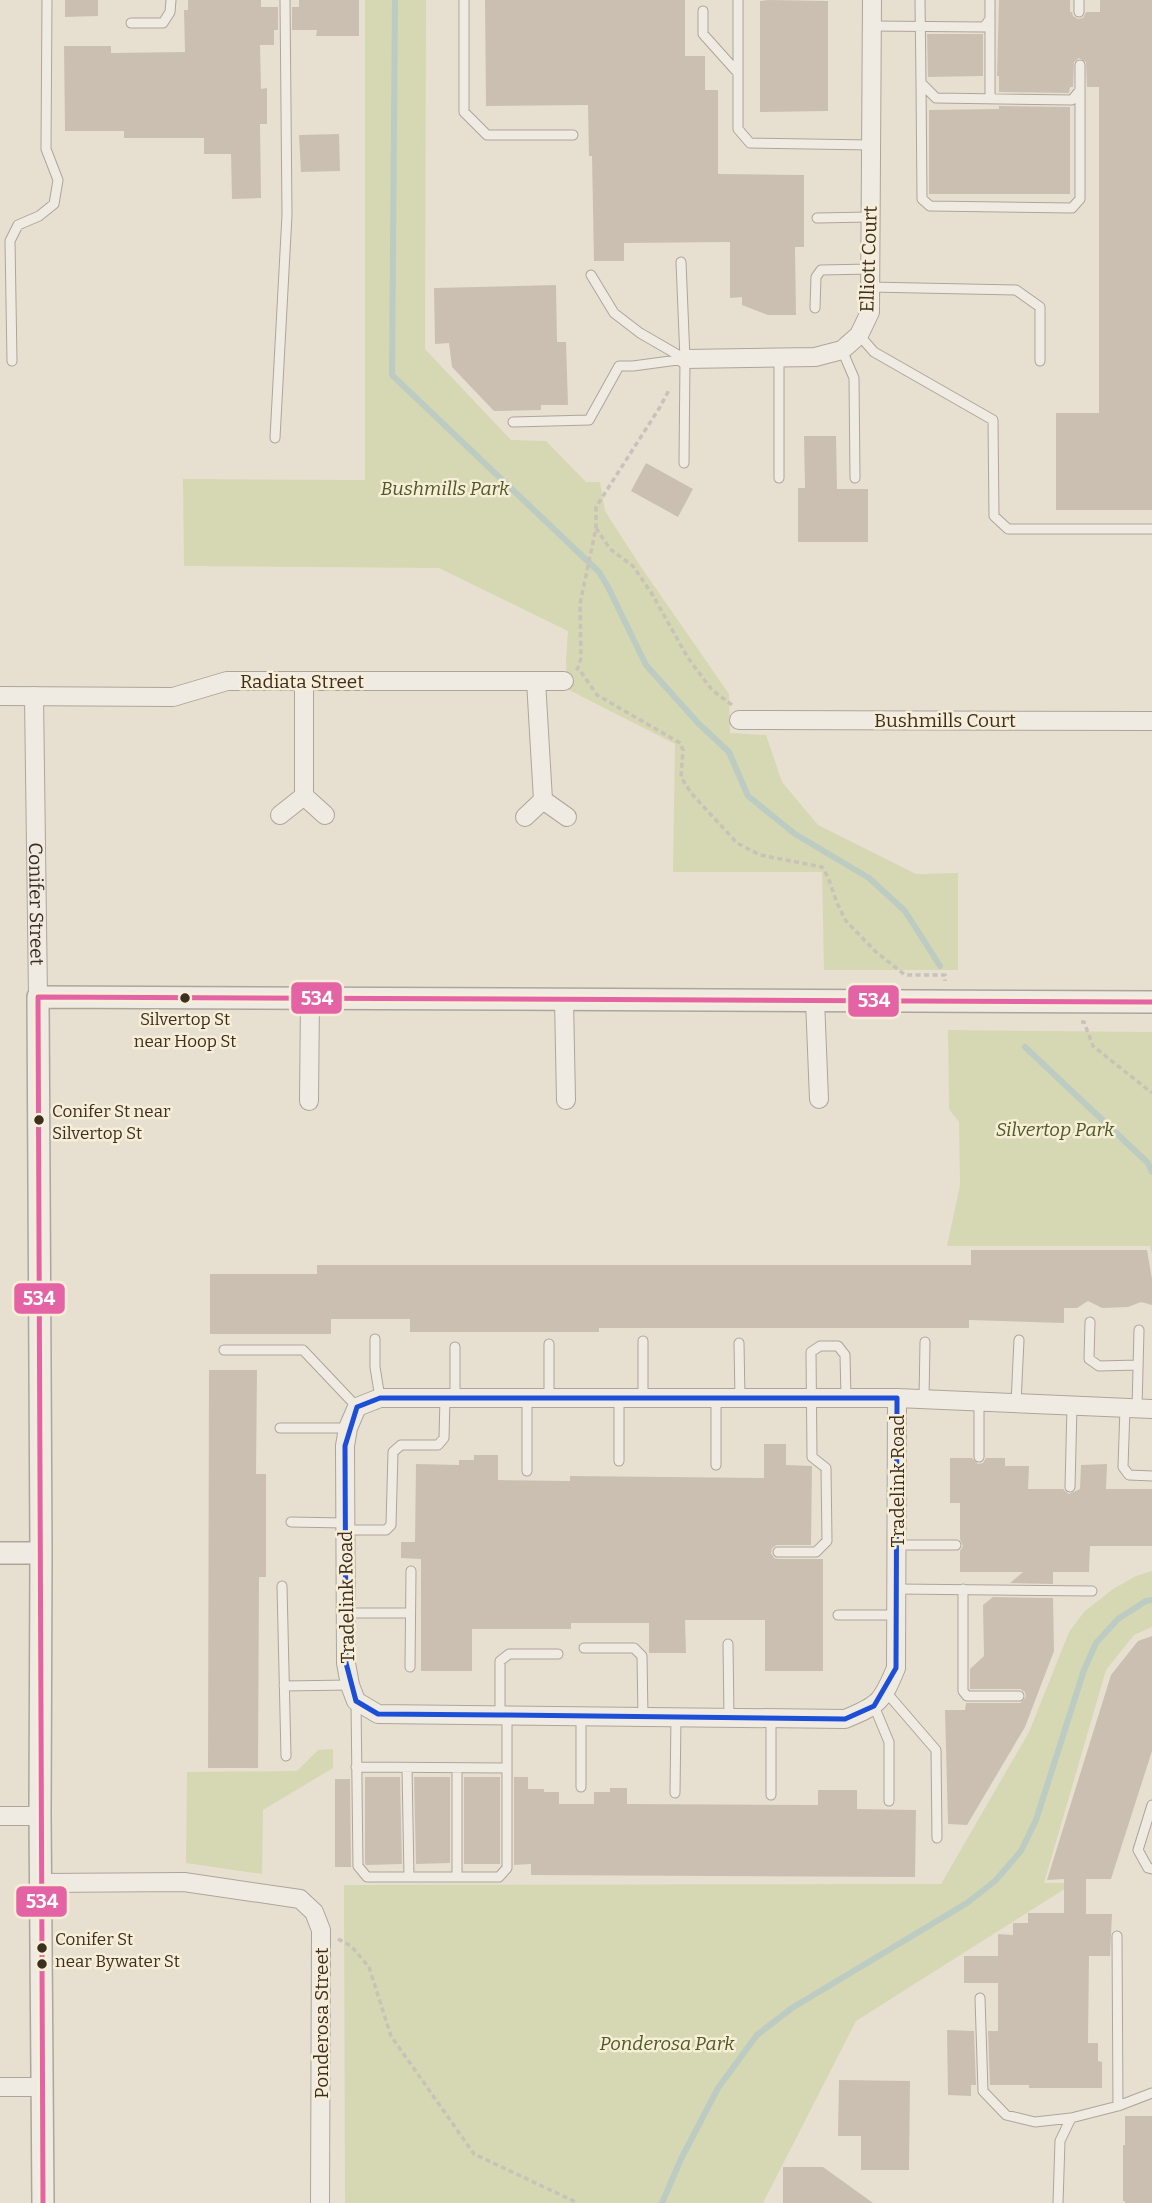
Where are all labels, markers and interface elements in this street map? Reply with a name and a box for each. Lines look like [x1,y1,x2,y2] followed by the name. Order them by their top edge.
[855,205,882,313] street label: Elliott Court
[381,477,510,500] park label: Bushmills Park
[240,670,364,693] street label: Radiata Street
[874,709,1016,732] street label: Bushmills Court
[24,842,49,966] street label: Conifer Street
[290,981,343,1015] line badge: 534
[847,984,900,1018] line badge: 534
[301,987,334,1010] text: 534
[858,989,891,1012] text: 534
[178,991,192,1005] marker: Silvertop St near Hoop St
[134,1009,236,1052] place label: Silvertop St near Hoop St
[52,1101,171,1144] place label: Conifer St near Silvertop St
[32,1113,46,1127] marker: Conifer St near Silvertop St
[996,1118,1115,1141] park label: Silvertop Park
[13,1282,66,1315] line badge: 534
[23,1287,56,1310] text: 534
[886,1415,909,1547] street label: Tradelink Road
[334,1530,359,1664] street label: Tradelink Road
[15,1885,68,1918] line badge: 534
[26,1890,59,1913] text: 534
[55,1929,180,1972] place label: Conifer St near Bywater St
[35,1941,49,1955] marker: Conifer St near Bywater St
[310,1947,333,2099] street label: Ponderosa Street
[35,1957,49,1971] unlabelled marker
[600,2032,735,2055] park label: Ponderosa Park

